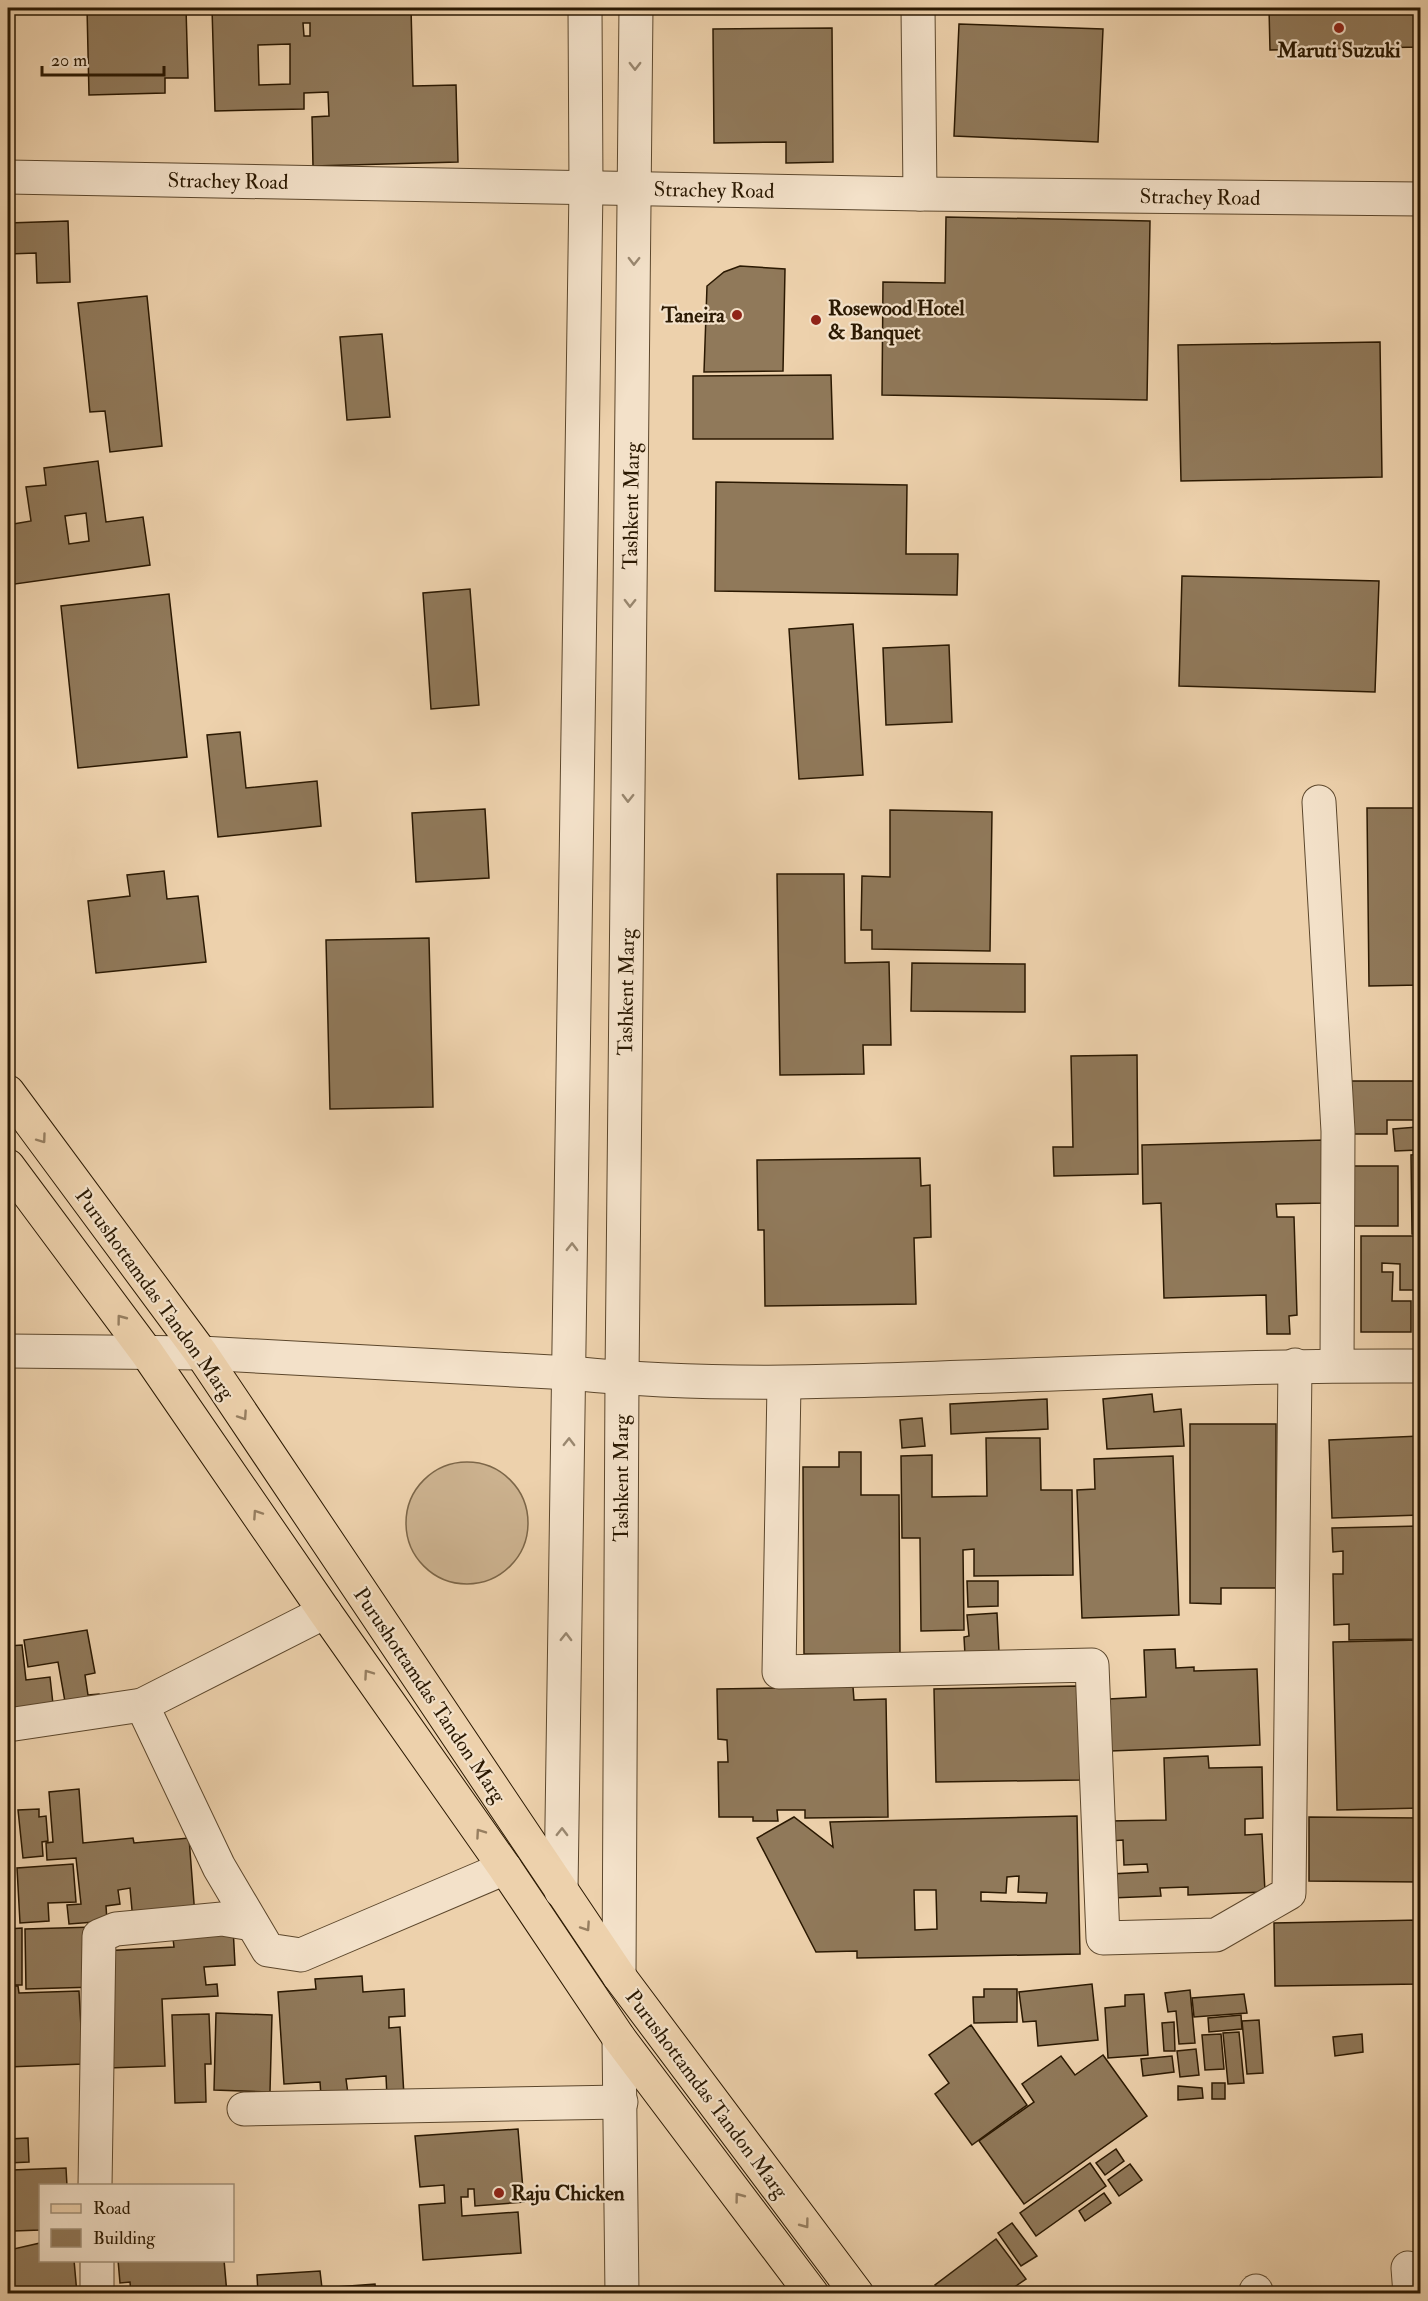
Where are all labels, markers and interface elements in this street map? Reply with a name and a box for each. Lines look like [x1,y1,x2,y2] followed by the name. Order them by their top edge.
[1332,21,1346,35] marker: Maruti Suzuki
[1276,37,1401,64] place label: Maruti Suzuki
[42,39,164,77] scale bar
[51,49,87,72] text: 20 m
[629,61,642,70] one-way arrow
[167,167,289,196] street label: Strachey Road
[653,176,775,205] street label: Strachey Road
[1139,183,1261,212] street label: Strachey Road
[628,256,640,265] one-way arrow
[828,295,965,346] place label: Rosewood Hotel & Banquet
[660,302,726,329] place label: Taneira
[730,308,744,322] marker: Taneira
[809,313,823,327] marker: Rosewood Hotel & Banquet
[617,441,646,570] street label: Tashkent Marg
[624,598,636,607] one-way arrow
[622,793,634,802] one-way arrow
[612,927,641,1056] street label: Tashkent Marg
[35,1133,46,1144] one-way arrow
[69,1183,241,1406] street label: Purushottamdas Tandon Marg
[566,1243,578,1252] one-way arrow
[118,1315,129,1326] one-way arrow
[236,1409,247,1420] one-way arrow
[608,1414,635,1542] street label: Tashkent Marg
[563,1438,575,1447] one-way arrow
[253,1509,264,1520] one-way arrow
[347,1582,512,1809] street label: Purushottamdas Tandon Marg
[559,1633,572,1642] one-way arrow
[364,1669,375,1680] one-way arrow
[556,1828,568,1837] one-way arrow
[477,1829,488,1840] one-way arrow
[579,1920,590,1931] one-way arrow
[619,1985,794,2205] street label: Purushottamdas Tandon Marg
[511,2180,625,2207] place label: Raju Chicken
[39,2184,234,2262] legend
[492,2186,506,2200] marker: Raju Chicken
[735,2192,746,2203] one-way arrow
[93,2197,131,2220] text: Road
[798,2218,809,2229] one-way arrow
[93,2227,156,2250] text: Building

